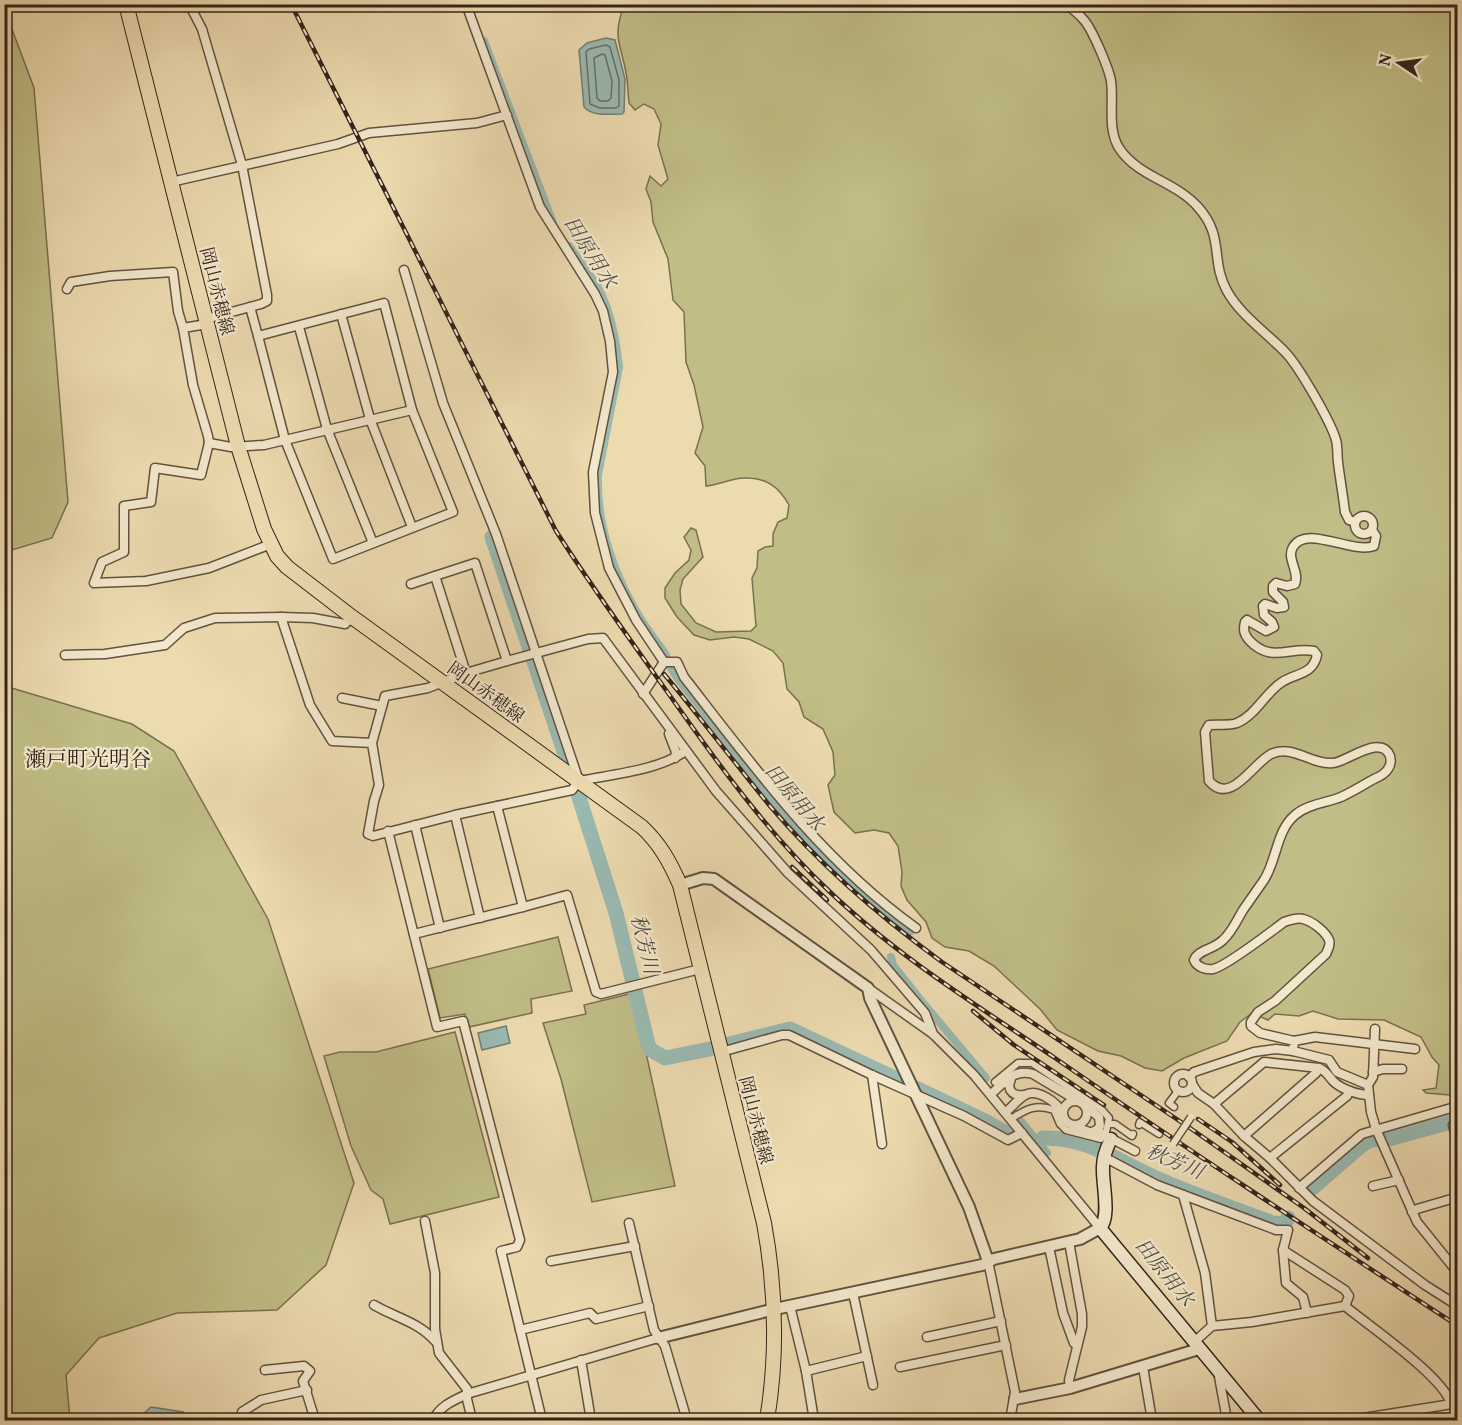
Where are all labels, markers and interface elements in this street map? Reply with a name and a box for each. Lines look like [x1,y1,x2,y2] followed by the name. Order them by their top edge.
[1369,33,1429,93] north arrow
[1374,52,1398,68] text: N
[556,212,623,296] water label: 田原用水
[193,245,239,338] street label: 岡山赤穂線
[441,657,529,730] street label: 岡山赤穂線
[25,746,151,775] district label: 瀬戸町光明谷
[757,759,831,839] water label: 田原用水
[622,912,664,979] water label: 秋芳川
[732,1074,778,1167] street label: 岡山赤穂線
[1141,1138,1209,1188] water label: 秋芳川
[1127,1233,1201,1315] water label: 田原用水

